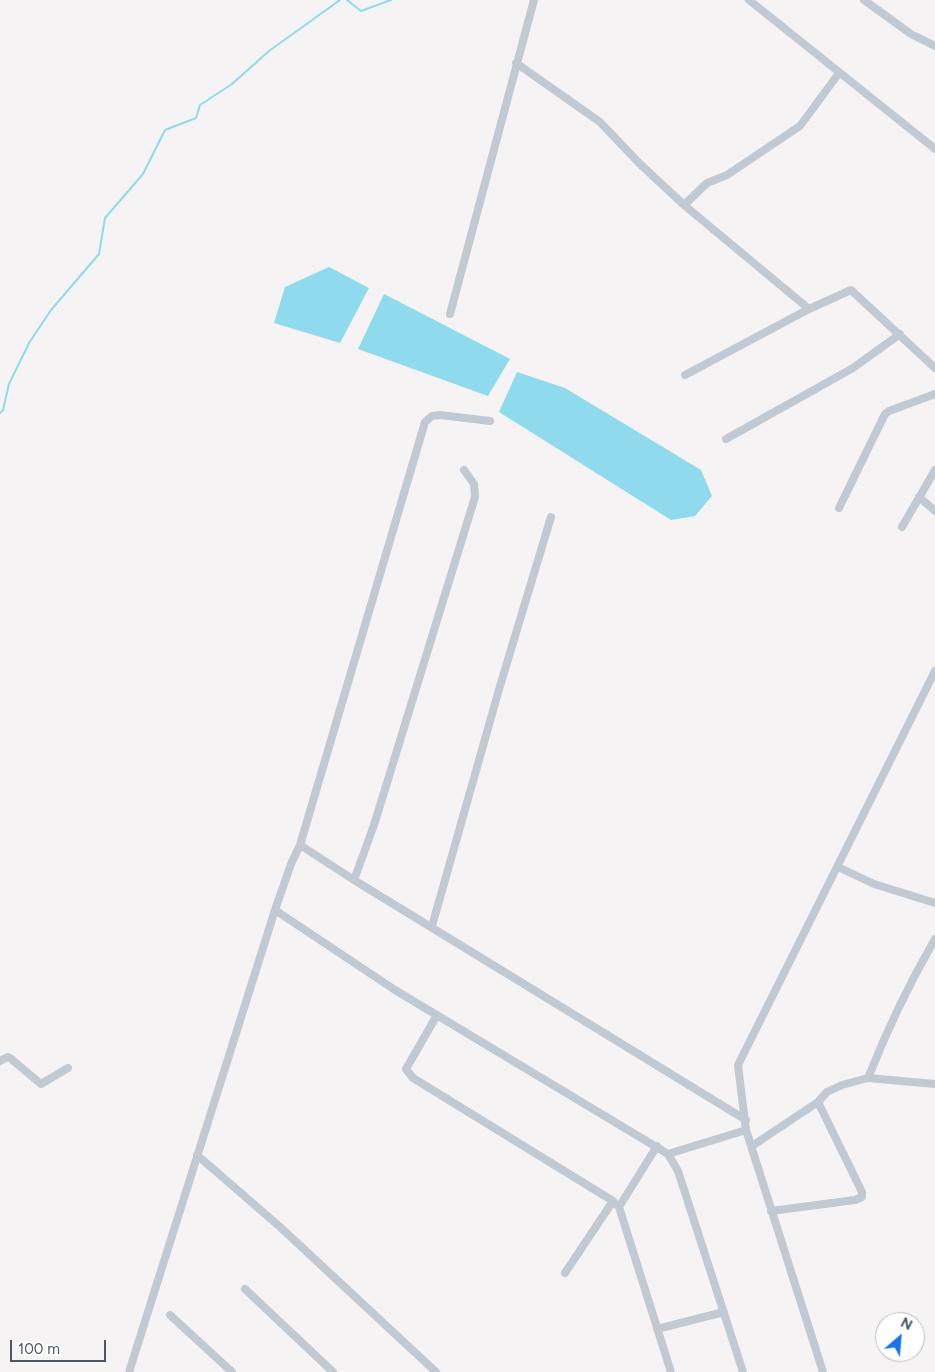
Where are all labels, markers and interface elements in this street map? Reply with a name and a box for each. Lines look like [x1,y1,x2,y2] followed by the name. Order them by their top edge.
[875,1312,925,1362] north arrow
[898,1314,915,1334] text: N
[12,1330,109,1362] scale bar
[18,1340,60,1358] text: 100 m

